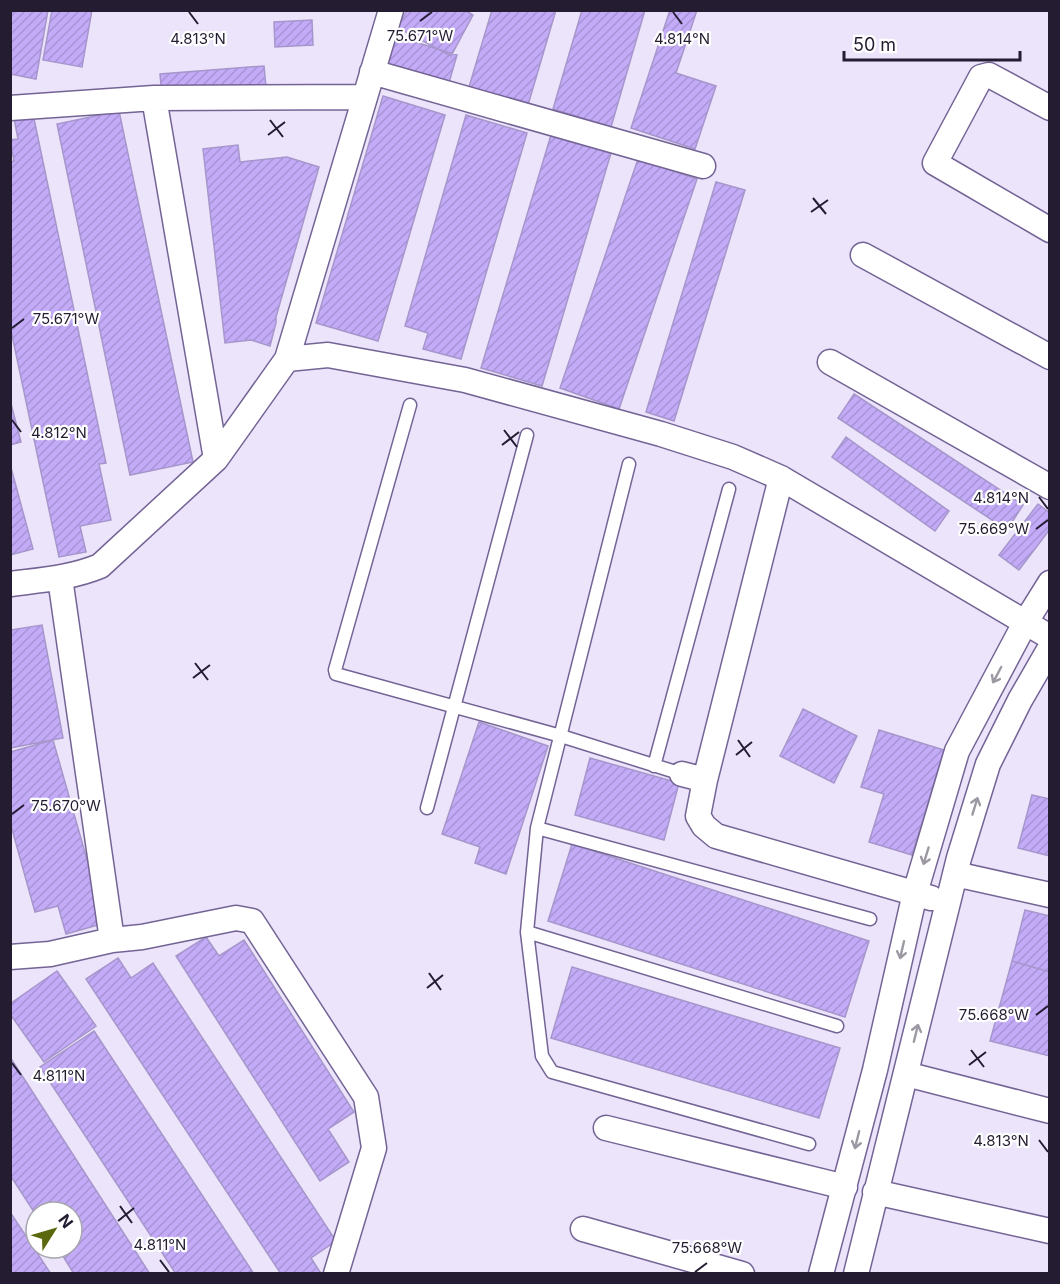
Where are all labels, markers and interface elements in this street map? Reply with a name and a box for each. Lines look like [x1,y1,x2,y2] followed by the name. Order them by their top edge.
[844,24,1020,62] scale bar
[387,26,453,45] text: 75.671°W
[170,29,226,48] text: 4.813°N
[654,29,710,48] text: 4.814°N
[853,34,896,55] text: 50 m
[33,309,99,328] text: 75.671°W
[31,423,87,442] text: 4.812°N
[973,488,1029,507] text: 4.814°N
[959,519,1029,538] text: 75.669°W
[991,666,1003,683] one-way arrow
[31,796,101,815] text: 75.670°W
[970,797,981,816] one-way arrow
[920,846,931,865] one-way arrow
[896,940,907,959] one-way arrow
[959,1005,1029,1024] text: 75.668°W
[910,1024,922,1043] one-way arrow
[33,1066,85,1085] text: 4.811°N
[851,1130,863,1149] one-way arrow
[973,1131,1029,1150] text: 4.813°N
[24,1200,84,1260] north arrow
[54,1210,78,1232] text: N
[134,1235,186,1254] text: 4.811°N
[672,1238,742,1257] text: 75.668°W

